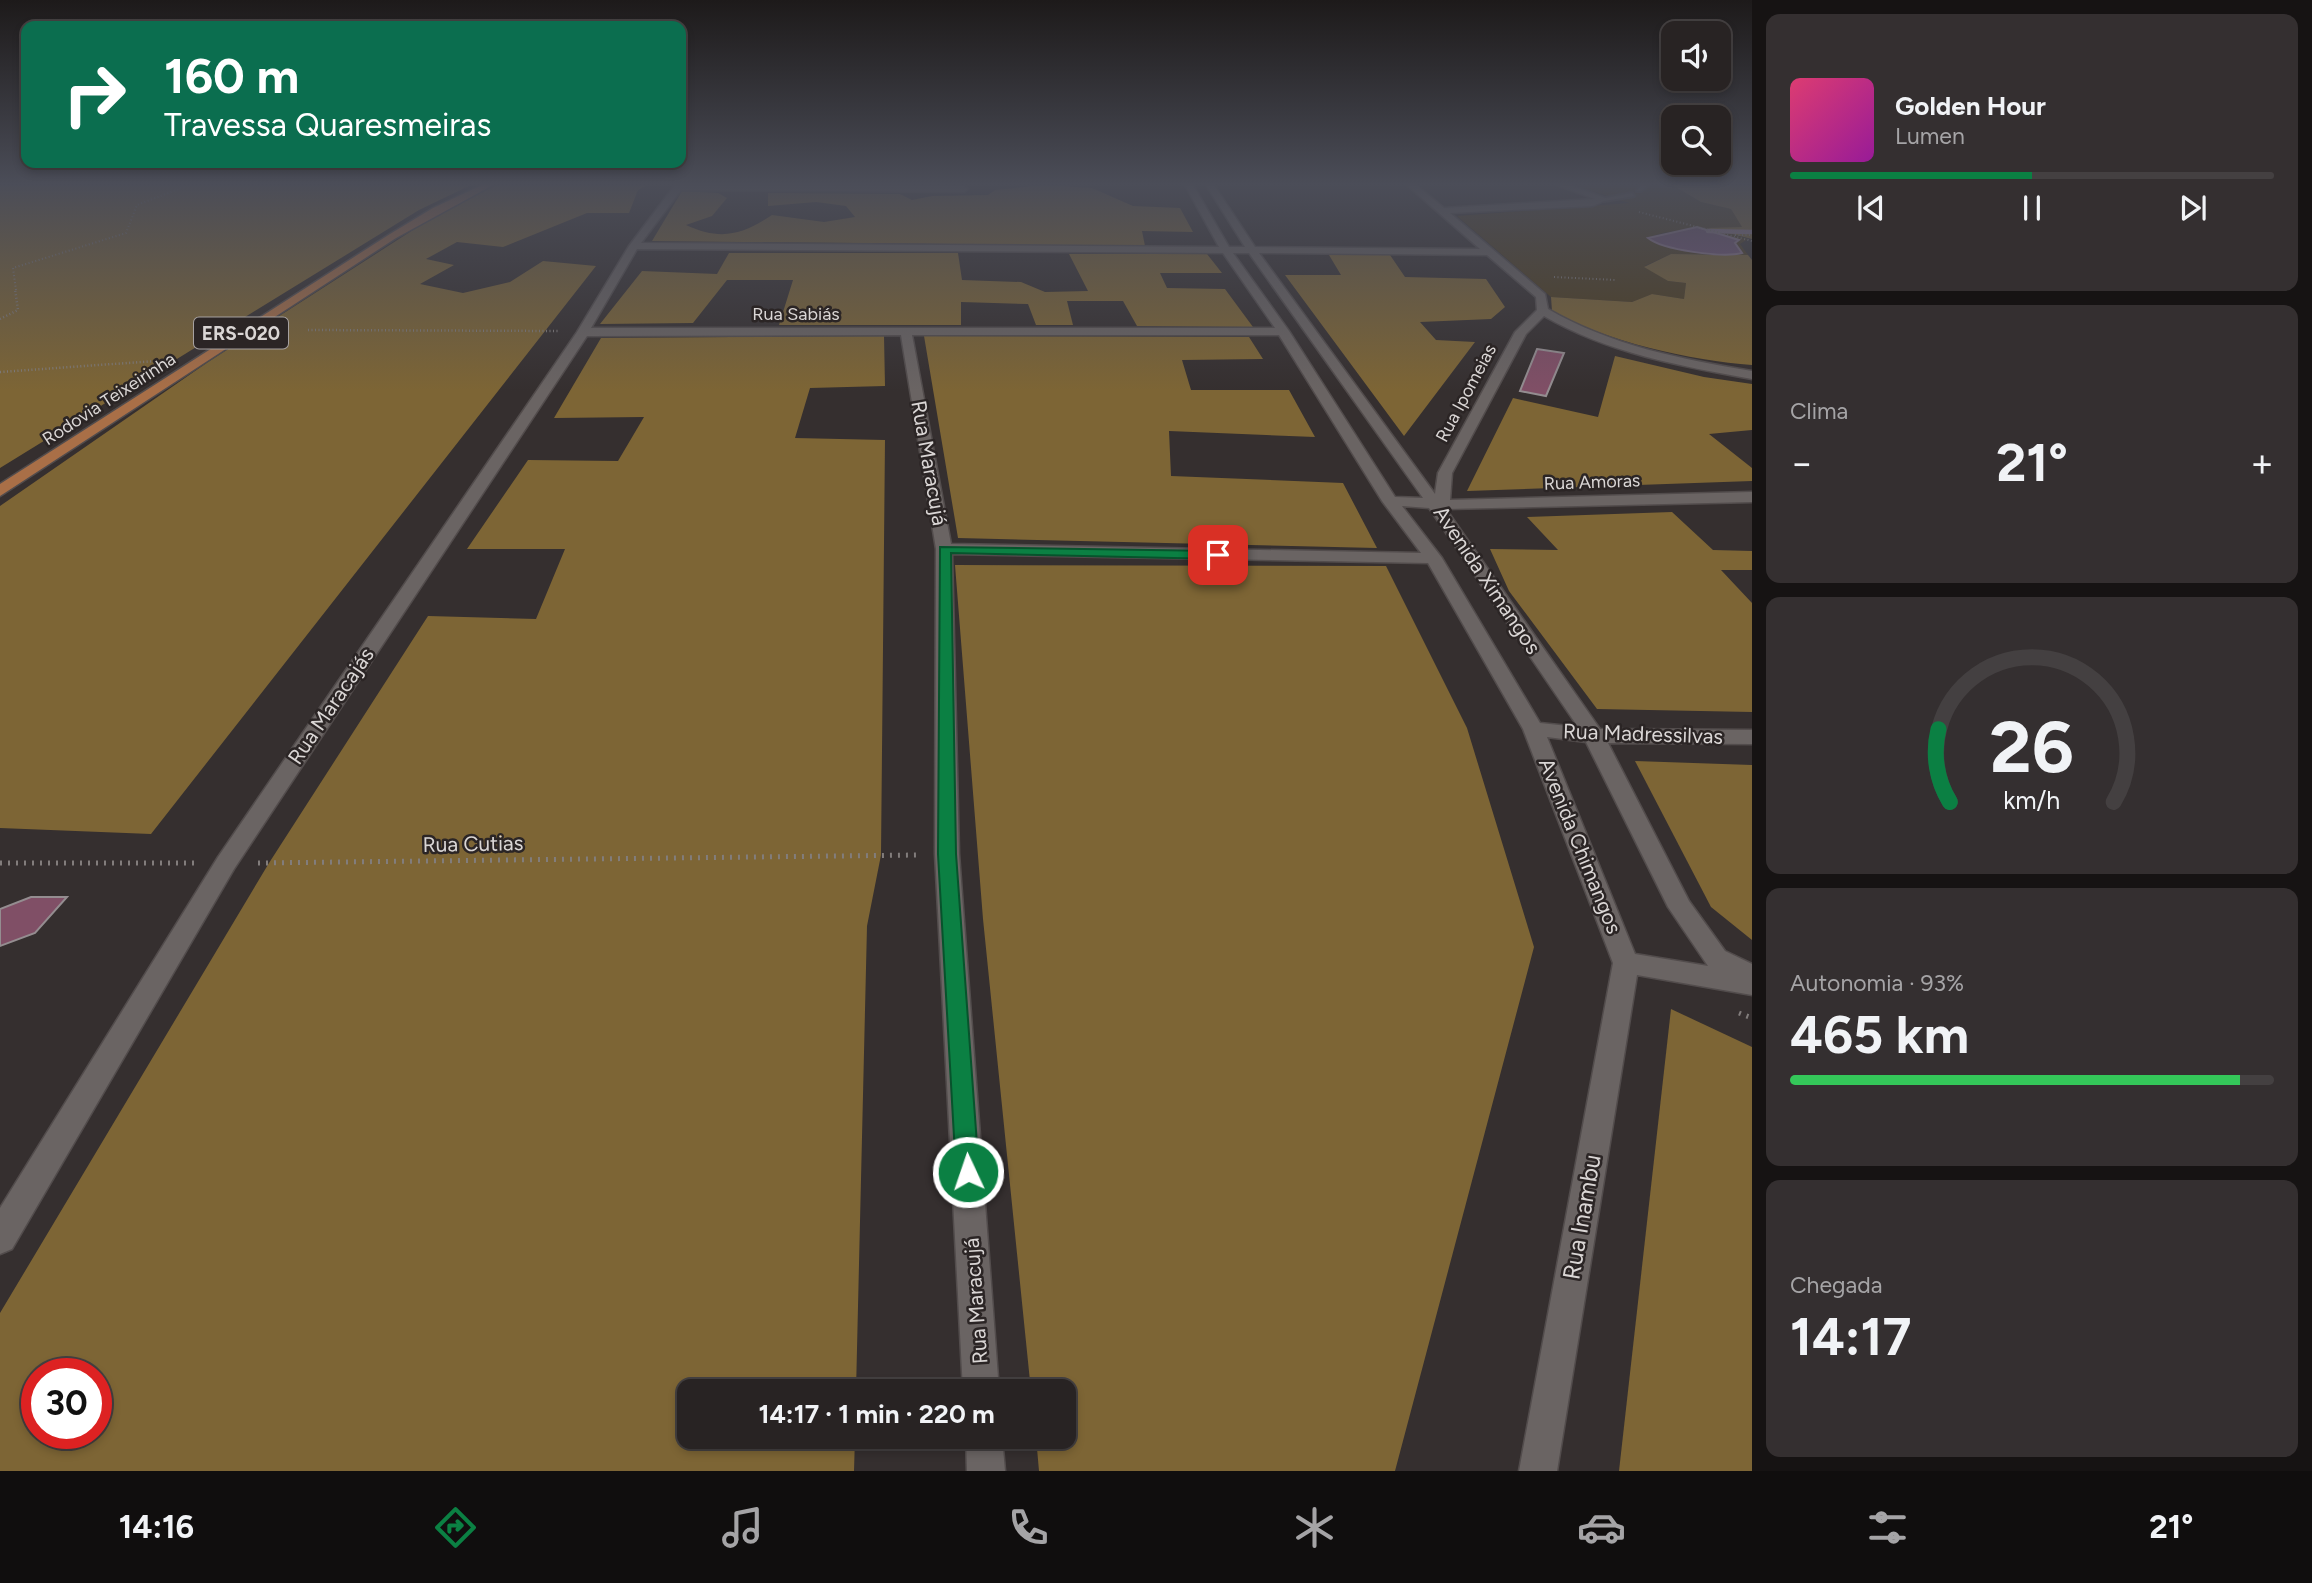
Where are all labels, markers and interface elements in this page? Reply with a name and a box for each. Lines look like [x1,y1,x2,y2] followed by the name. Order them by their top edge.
[1661,21,1731,175] map controls
[1661,21,1731,91] button: sound
[164,46,299,105] text: 160 m
[49,49,140,140] icon: right
[1895,90,2046,122] text: Golden Hour
[1661,105,1731,175] button: search
[164,106,491,144] text: Travessa Quaresmeiras
[1895,122,1965,150] text: Lumen
[1852,189,1890,227] icon: previous
[2013,189,2051,227] icon: pause
[2174,189,2212,227] icon: next
[752,303,840,325] street label: Rua Sabiás
[194,318,288,348] road number: ERS-020
[1431,340,1501,446] street label: Rua Ipomeias
[38,348,180,450] street label: Rodovia Teixeirinha
[1790,397,1848,425] text: Clima
[906,398,953,527] street label: Rua Maracujá
[1996,432,2068,494] text: 21°
[1790,440,1814,486] text: −
[2250,440,2274,486] text: +
[1543,469,1641,495] street label: Rua Amoras
[1429,501,1546,659] street label: Avenida Ximangos
[1188,525,1248,585] pin
[1199,536,1237,574] icon: arrive
[282,643,379,769] street label: Rua Maracajás
[1990,703,2074,790] text: 26
[1562,718,1724,749] street label: Rua Madressilvas
[1534,754,1627,937] street label: Avenida Chimangos
[2003,784,2061,814] text: km/h
[422,830,524,857] street label: Rua Cutias
[1790,969,1964,997] text: Autonomia · 93%
[1790,1004,1969,1066] text: 465 km
[931,1135,1005,1209] position arrow
[1556,1152,1607,1282] street label: Rua Inambu
[959,1237,992,1365] street label: Rua Maracujá
[1790,1271,1882,1299] text: Chegada
[1790,1306,1911,1368] text: 14:17
[21,1358,112,1449] speed limit sign: 30
[758,1398,995,1430] text: 14:17 · 1 min · 220 m
[431,1503,480,1552] icon: directions
[718,1503,767,1552] icon: music
[1004,1503,1053,1552] icon: phone
[1290,1503,1339,1552] icon: climate
[1577,1503,1626,1552] icon: car
[1863,1503,1912,1552] icon: filters
[119,1508,194,1546] text: 14:16
[2149,1508,2193,1546] text: 21°

